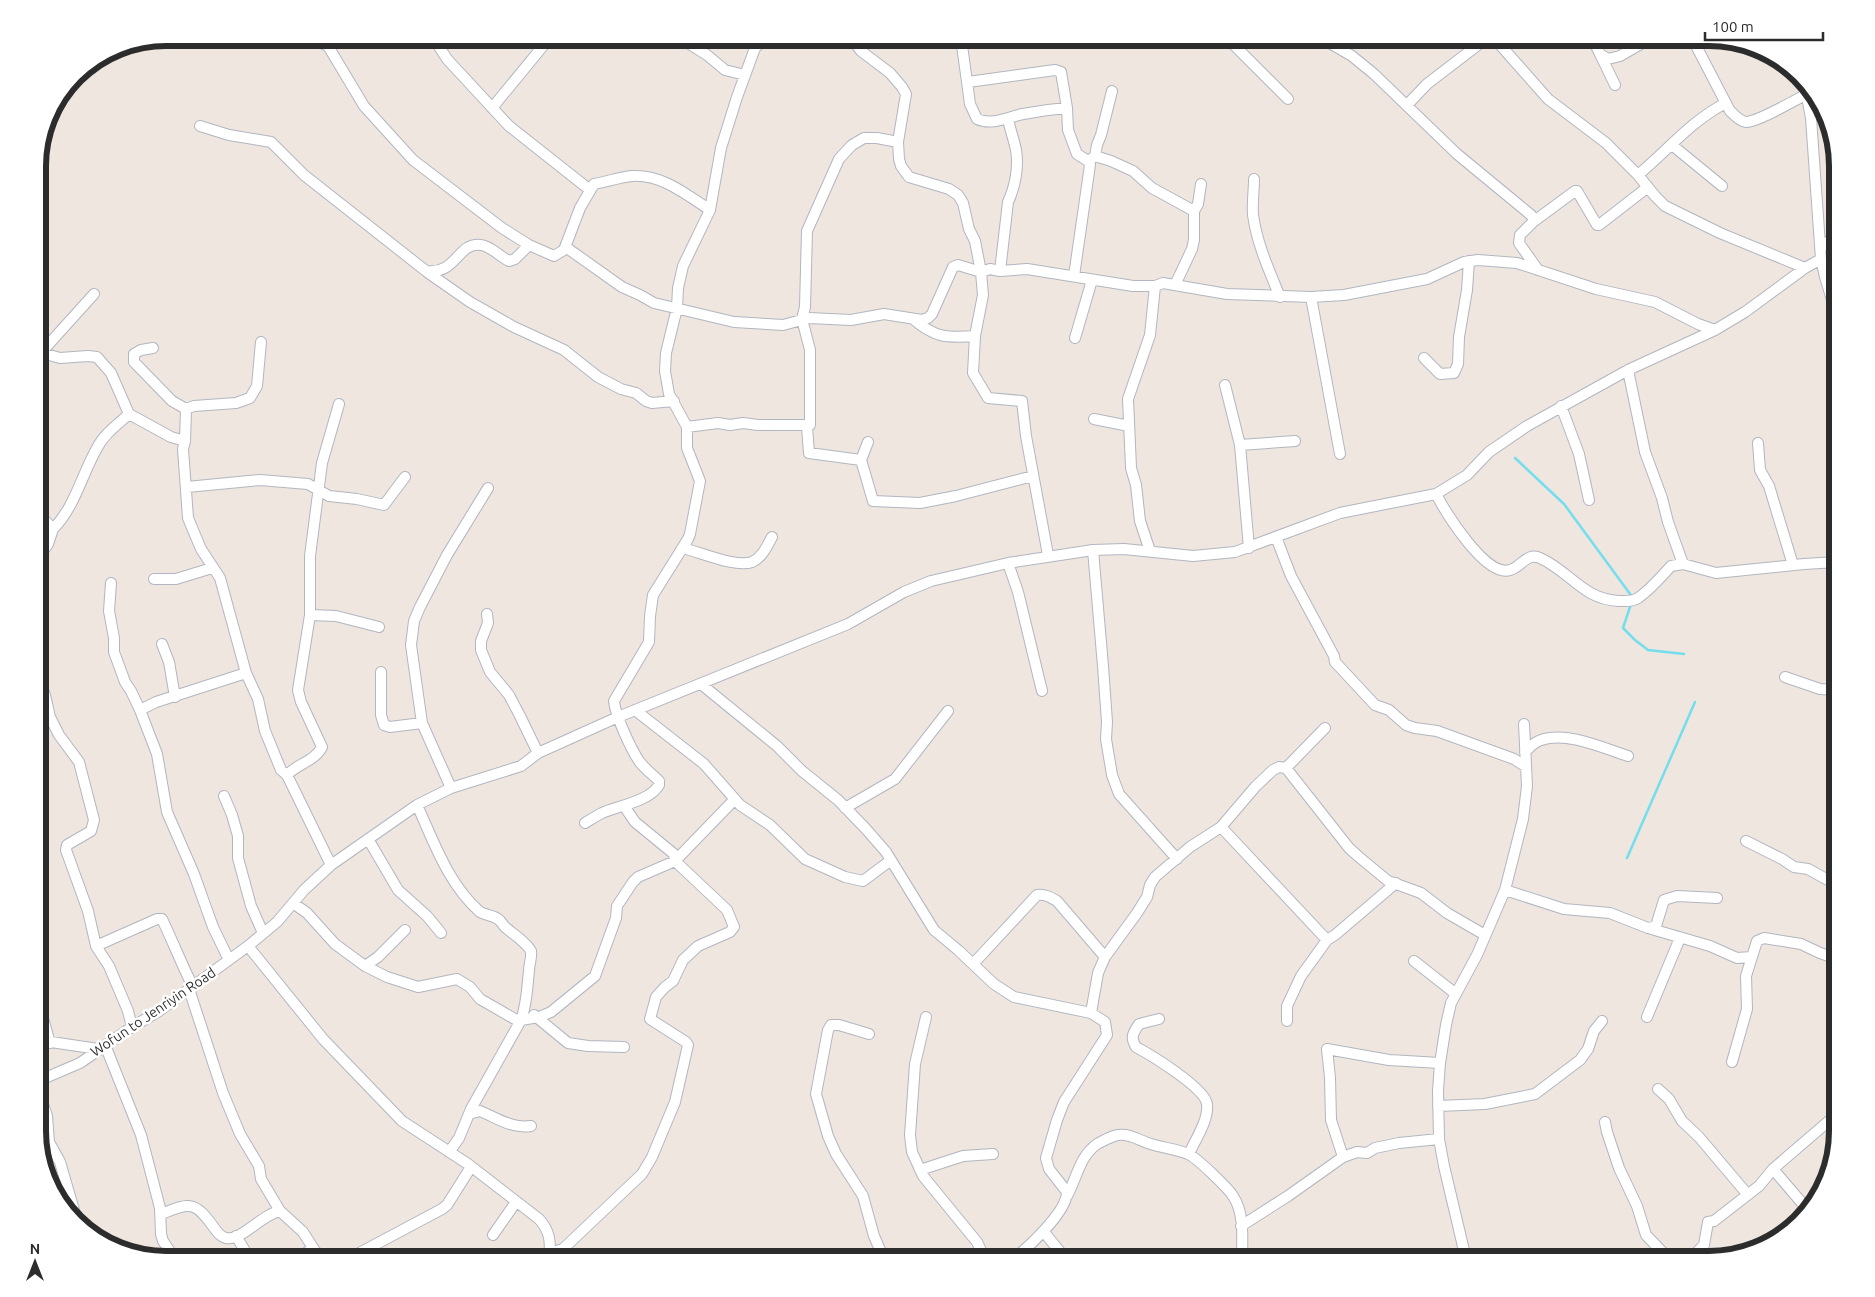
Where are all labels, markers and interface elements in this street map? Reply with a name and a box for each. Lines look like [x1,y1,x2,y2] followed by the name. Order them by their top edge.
[1705,10,1822,42] scale bar
[1712,18,1754,35] text: 100 m
[87,964,219,1060] street label: Wofun to Jenriyin Road
[10,1237,60,1287] north arrow
[30,1241,40,1257] text: N

